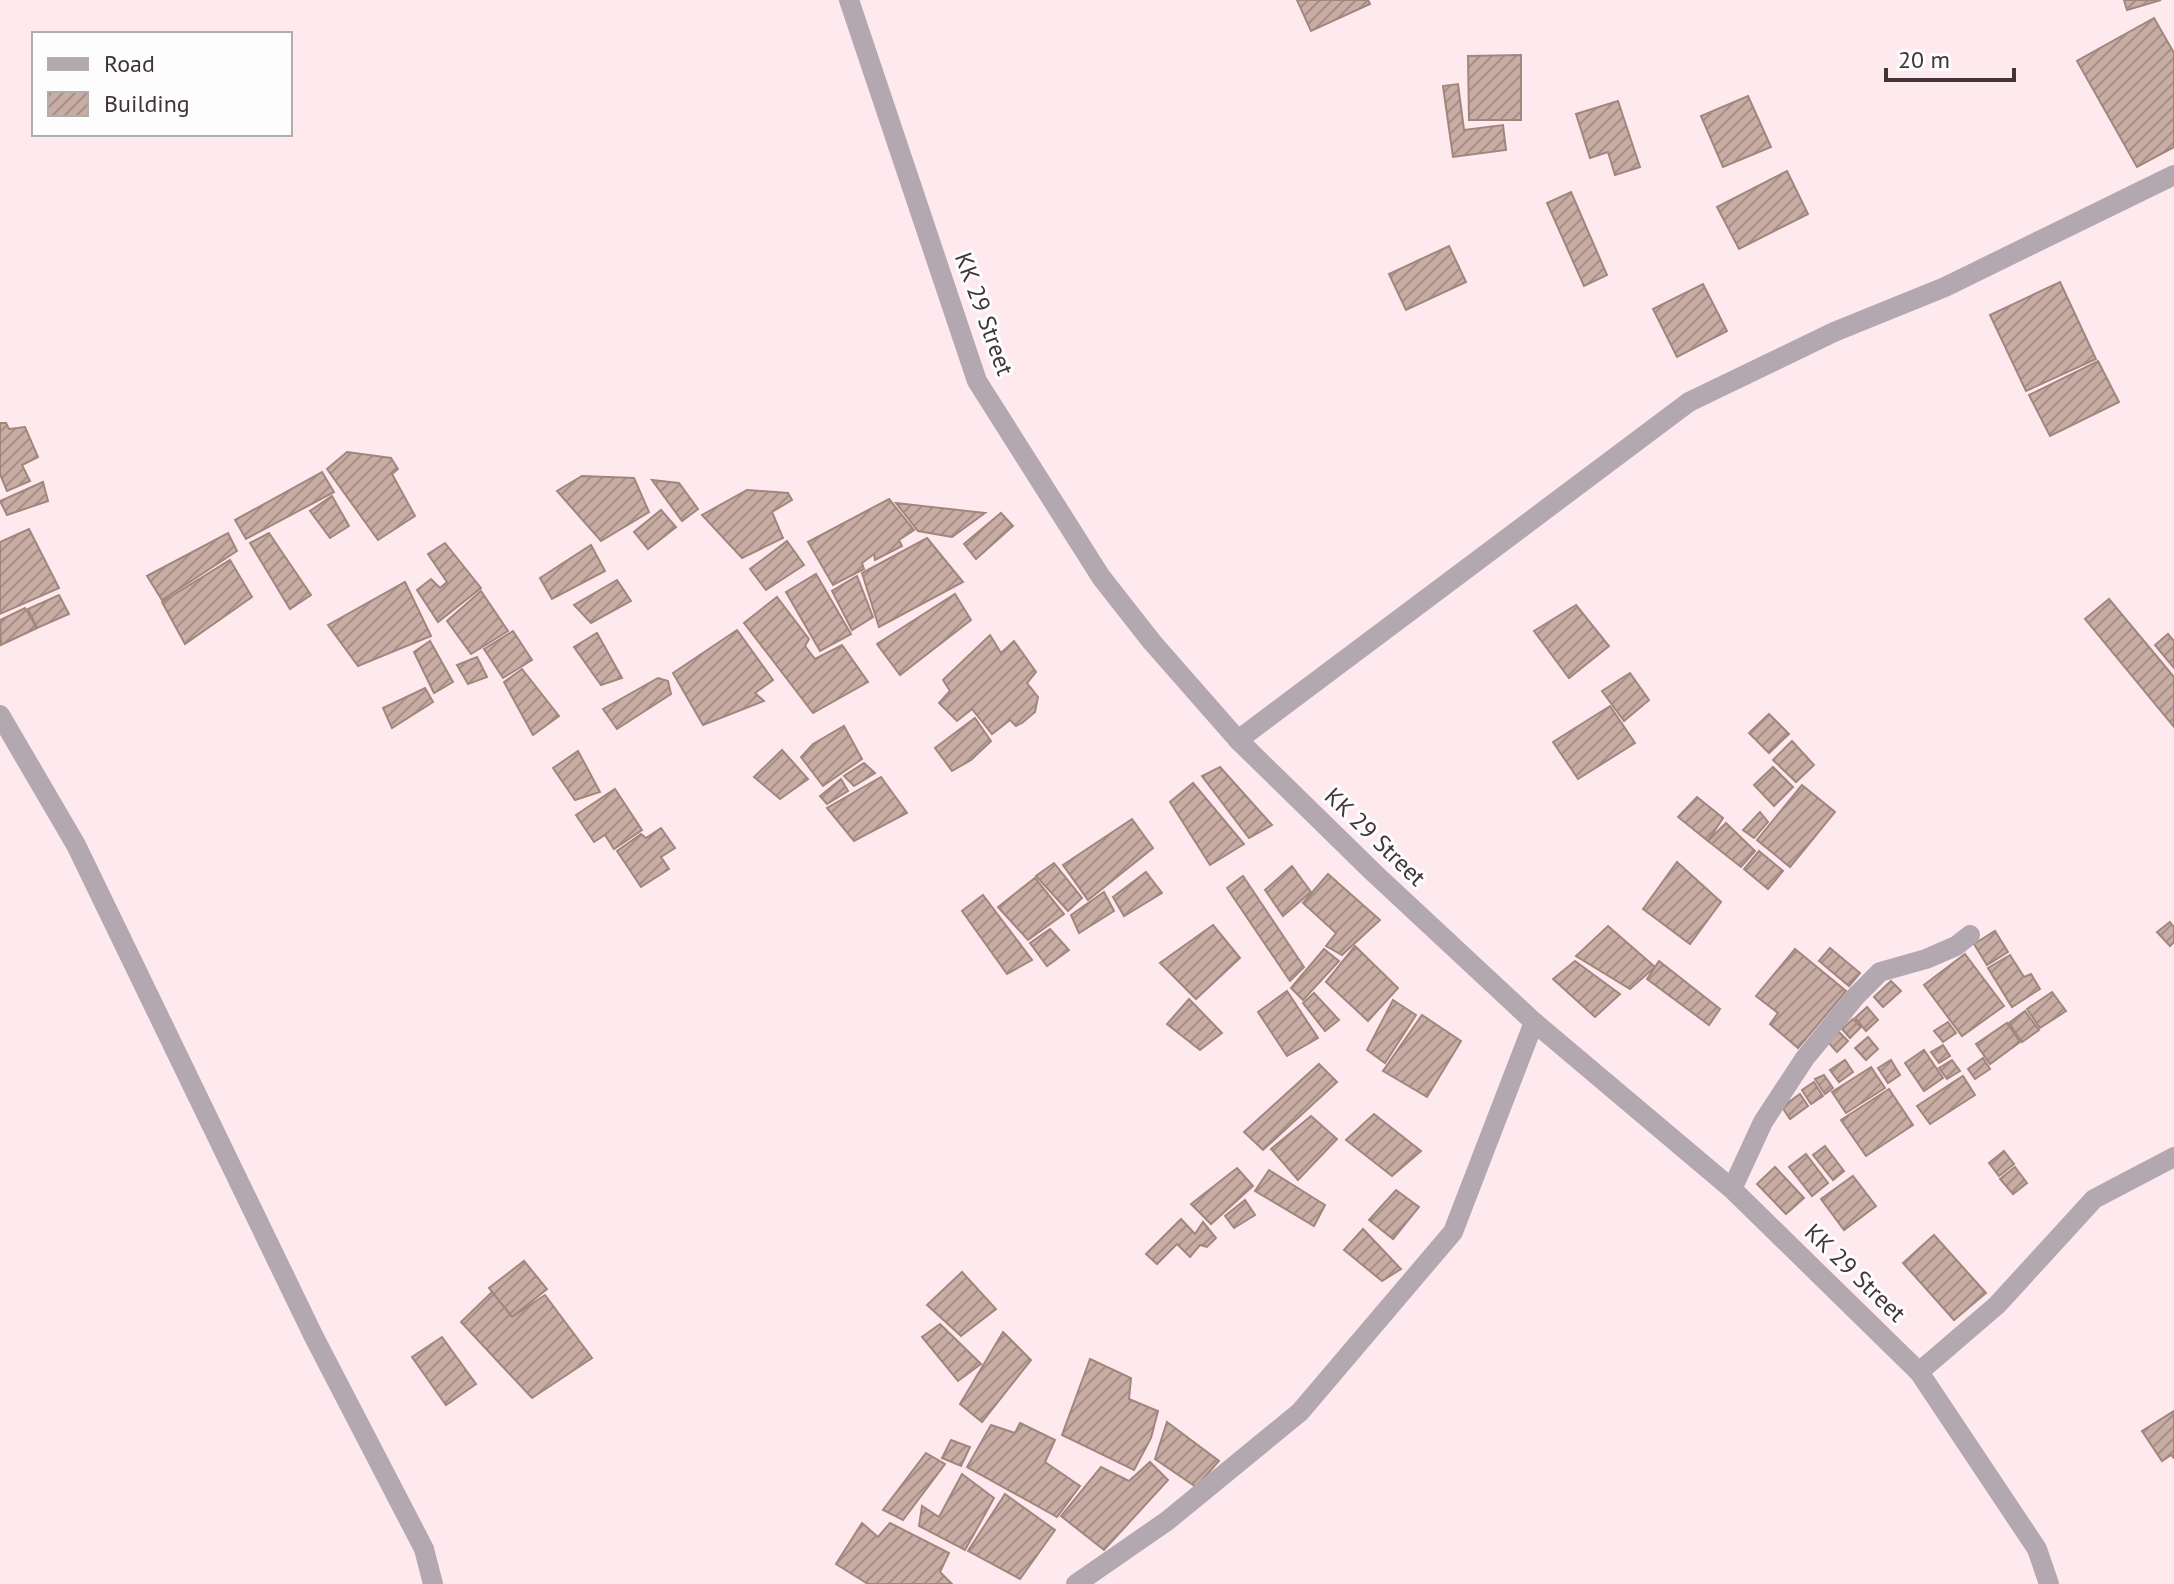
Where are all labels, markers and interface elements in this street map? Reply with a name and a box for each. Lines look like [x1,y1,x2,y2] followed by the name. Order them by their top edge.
[32,32,292,136] legend
[1886,32,2014,82] scale bar
[1898,44,1950,75] text: 20 m
[104,48,155,79] text: Road
[104,88,190,119] text: Building
[948,248,1021,380] street label: KK 29 Street
[1318,781,1432,893] street label: KK 29 Street
[1798,1217,1912,1329] street label: KK 29 Street

